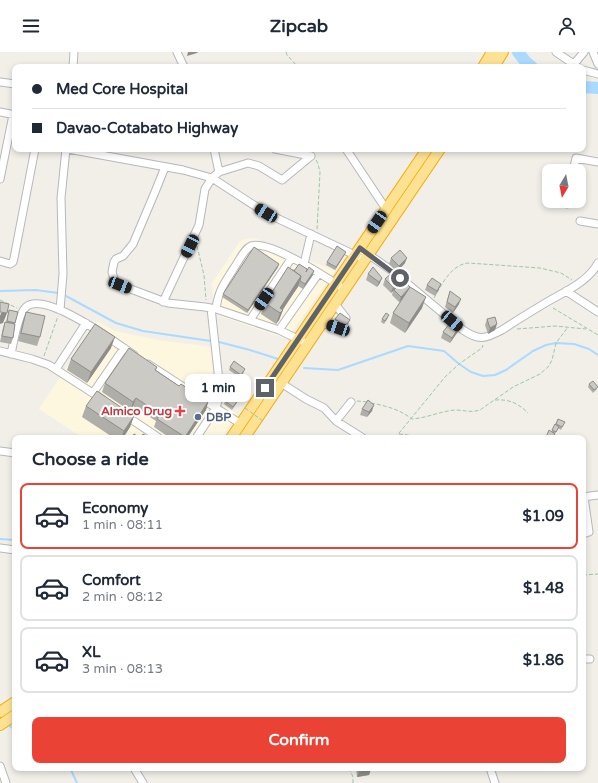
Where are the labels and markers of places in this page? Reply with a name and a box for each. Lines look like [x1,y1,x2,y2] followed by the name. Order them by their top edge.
[101,404,172,419] place label: Almico Drug
[175,406,185,416] marker: Almico Drug
[206,410,231,424] place label: DBP
[193,412,203,422] marker: DBP

